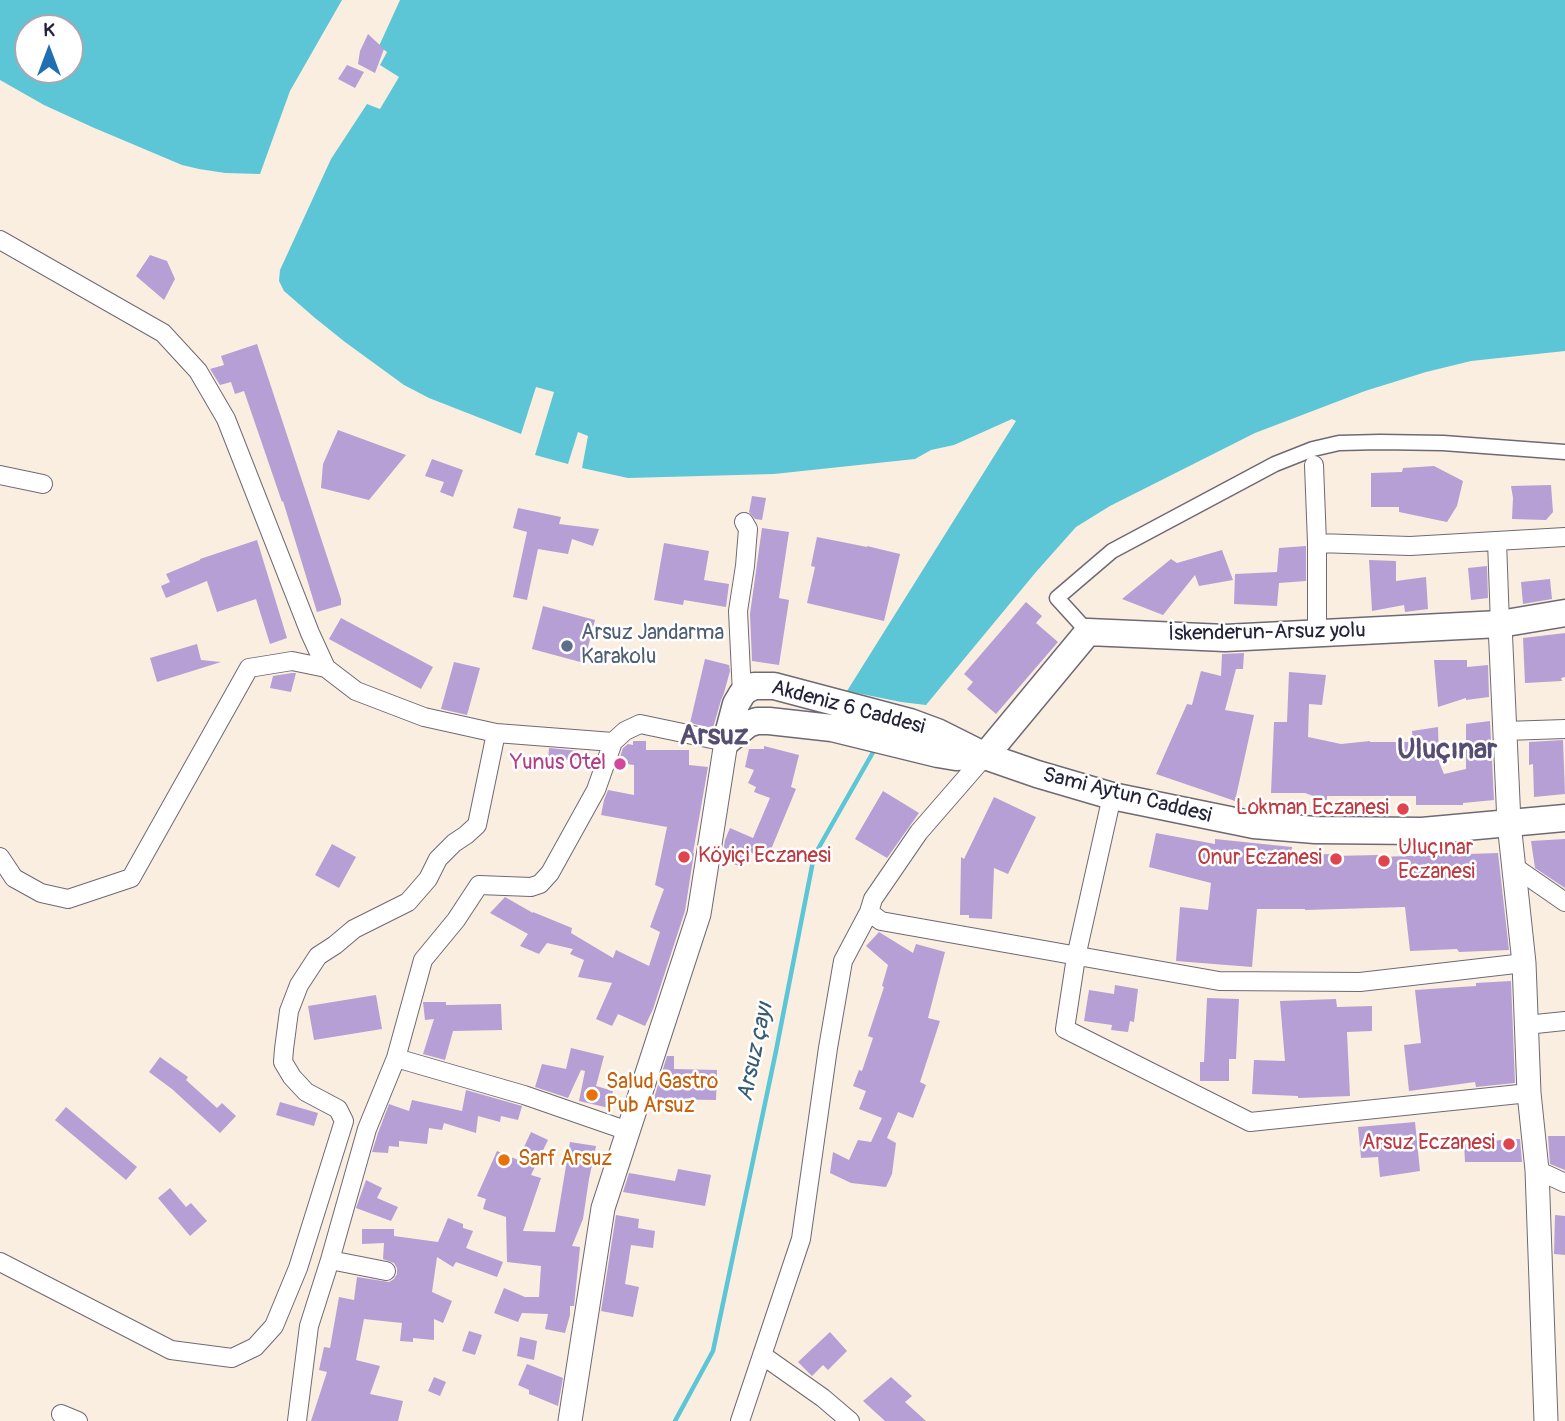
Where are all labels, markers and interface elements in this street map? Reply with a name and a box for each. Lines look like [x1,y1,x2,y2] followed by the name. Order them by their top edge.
[14,14,84,84] north arrow
[43,18,55,42] text: K
[1168,619,1366,647] street label: İskenderun-Arsuz yolu
[581,621,724,671] place label: Arsuz Jandarma Karakolu
[559,638,575,654] marker: Arsuz Jandarma Karakolu
[769,675,927,741] street label: Akdeniz 6 Caddesi
[680,720,748,754] district label: Arsuz
[1397,734,1497,768] district label: Uluçınar
[510,751,606,777] place label: Yunus Otel
[612,756,628,772] marker: Yunus Otel
[1040,763,1214,829] street label: Sami Aytun Caddesi
[1236,796,1389,822] place label: Lokman Eczanesi
[1395,801,1411,817] marker: Lokman Eczanesi
[1398,836,1475,886] place label: Uluçınar Eczanesi
[698,844,831,870] place label: Köyiçi Eczanesi
[1197,846,1322,872] place label: Onur Eczanesi
[676,849,692,865] marker: Köyiçi Eczanesi
[1328,851,1344,867] marker: Onur Eczanesi
[1376,853,1392,869] marker: Uluçınar Eczanesi
[732,1000,780,1104] water label: Arsuz çayı
[606,1070,718,1120] place label: Salud Gastro Pub Arsuz
[584,1087,600,1103] marker: Salud Gastro Pub Arsuz
[1362,1131,1495,1157] place label: Arsuz Eczanesi
[1501,1136,1517,1152] marker: Arsuz Eczanesi
[518,1147,612,1173] place label: Sarf Arsuz
[496,1152,512,1168] marker: Sarf Arsuz

